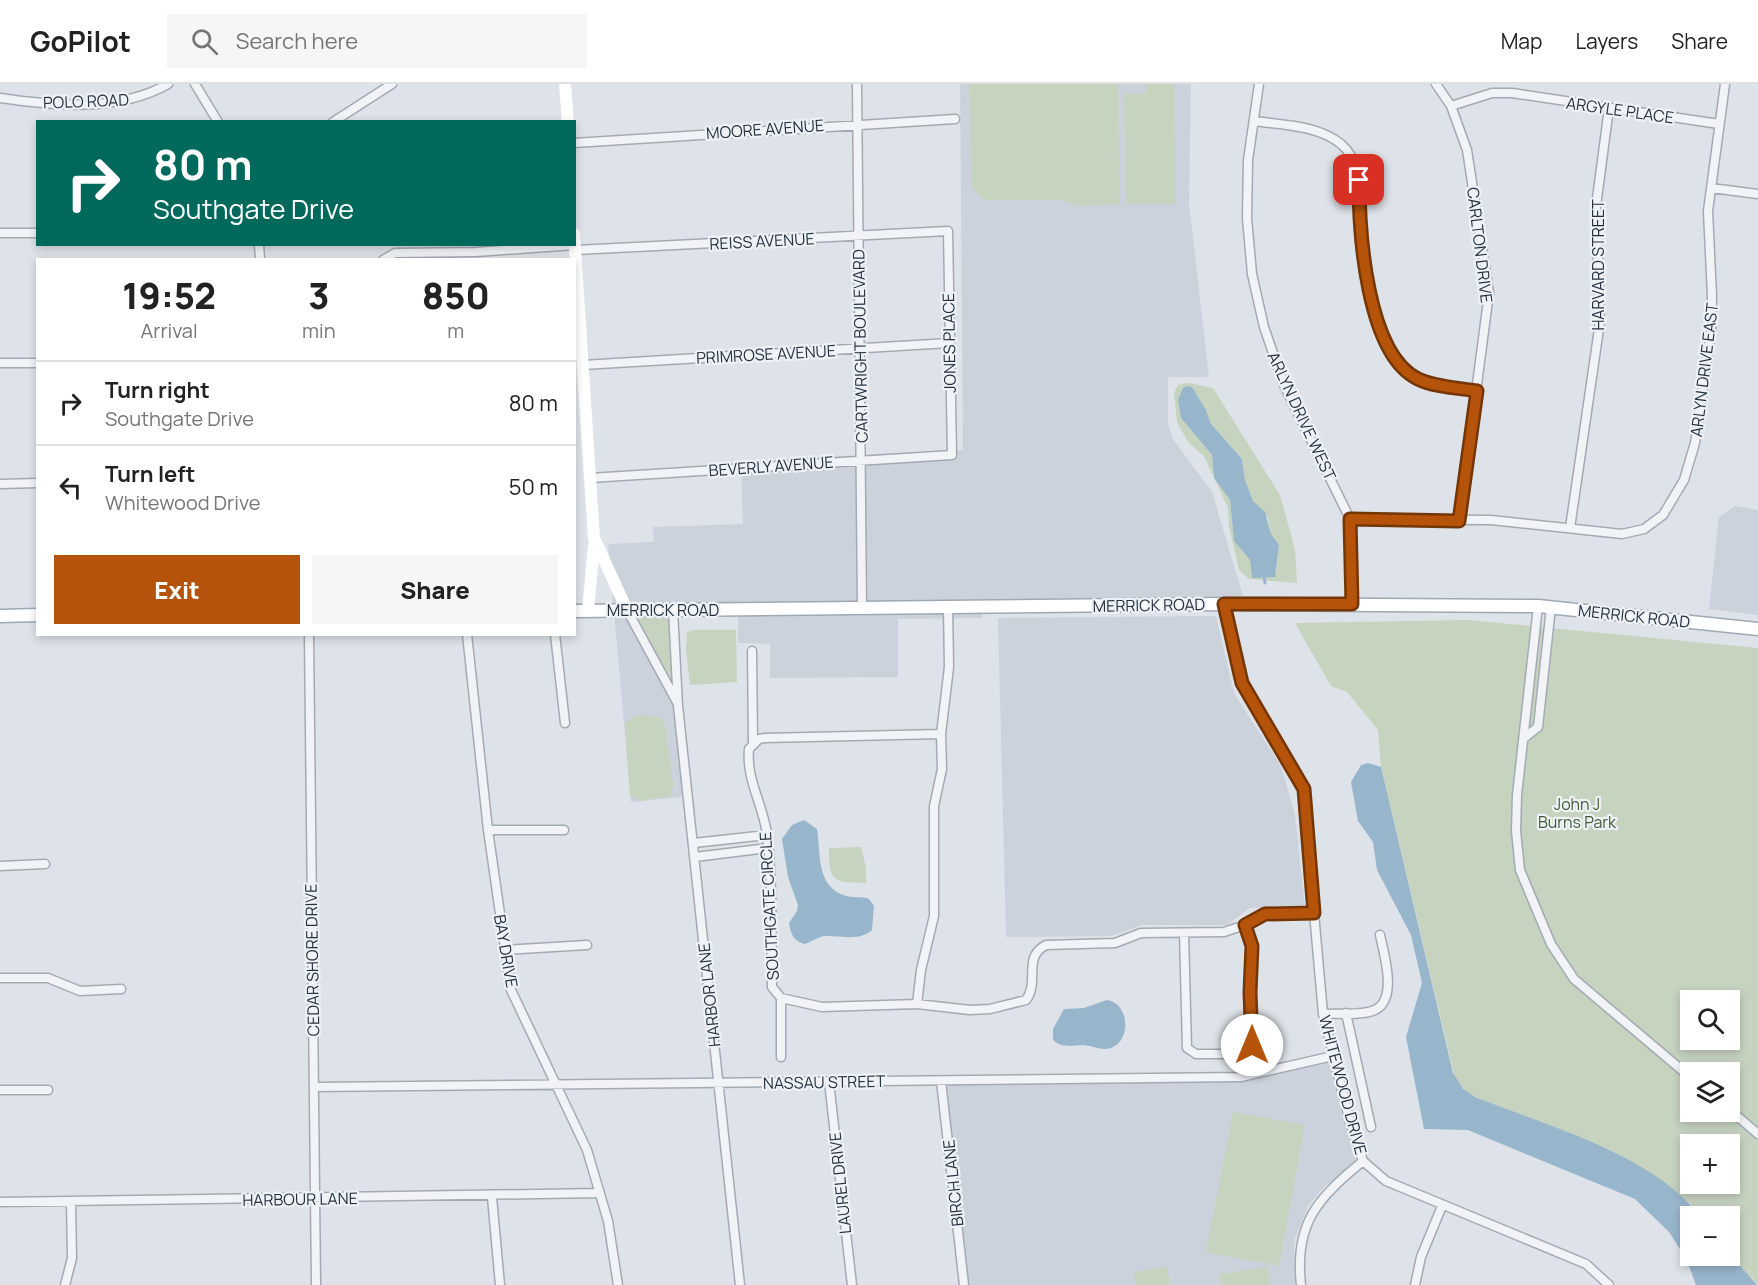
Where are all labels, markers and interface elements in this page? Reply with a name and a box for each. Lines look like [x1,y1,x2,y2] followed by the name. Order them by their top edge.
[167,14,587,68] search box
[30,22,131,60] text: GoPilot
[188,25,221,58] icon: search
[236,26,358,56] text: Search here
[1501,27,1542,55] text: Map
[1575,27,1638,55] text: Layers
[1671,27,1728,55] text: Share
[43,88,130,113] street label: POLO ROAD
[1565,92,1675,128] street label: ARGYLE PLACE
[705,114,825,144] street label: MOORE AVENUE
[153,135,253,193] text: 80 m
[54,144,132,222] icon: right
[1333,154,1384,205] pin
[1342,163,1375,196] icon: arrive
[1462,186,1498,304] street label: CARLTON DRIVE
[153,190,354,227] text: Southgate Drive
[1587,199,1609,331] street label: HARVARD STREET
[709,227,815,255] street label: REISS AVENUE
[847,249,873,443] street label: CARTWRIGHT BOULEVARD
[122,271,216,320] text: 19:52
[308,271,330,320] text: 3
[422,271,490,320] text: 850
[937,293,961,393] street label: JONES PLACE
[1685,301,1723,438] street label: ARLYN DRIVE EAST
[141,317,198,344] text: Arrival
[302,317,336,344] text: min
[447,317,464,344] text: m
[696,339,836,369] street label: PRIMROSE AVENUE
[1263,348,1342,484] street label: ARLYN DRIVE WEST
[105,375,210,405] text: Turn right
[54,387,87,420] icon: right
[509,388,558,418] text: 80 m
[105,405,254,432] text: Southgate Drive
[708,451,834,481] street label: BEVERLY AVENUE
[105,459,195,489] text: Turn left
[54,471,87,504] icon: left
[509,472,558,502] text: 50 m
[105,489,260,516] text: Whitewood Drive
[54,555,300,624] button: Exit
[312,555,558,624] button: Share
[1093,593,1206,617] street label: MERRICK ROAD
[607,599,720,621] street label: MERRICK ROAD
[1577,599,1691,633] street label: MERRICK ROAD
[1538,793,1617,833] park label: John J Burns Park
[754,831,784,981] street label: SOUTHGATE CIRCLE
[300,884,324,1036] street label: CEDAR SHORE DRIVE
[489,913,523,989] street label: BAY DRIVE
[693,942,725,1048] street label: HARBOR LANE
[1680,990,1740,1266] map controls
[1680,990,1740,1050] button: search
[1220,1013,1284,1077] position arrow
[1314,1013,1372,1157] street label: WHITEWOOD DRIVE
[1680,1062,1740,1122] button: layers
[763,1070,886,1094] street label: NASSAU STREET
[824,1131,856,1235] street label: LAUREL DRIVE
[1680,1134,1740,1194] button: +
[937,1138,969,1228] street label: BIRCH LANE
[242,1187,358,1211] street label: HARBOUR LANE
[1680,1206,1740,1266] button: −

